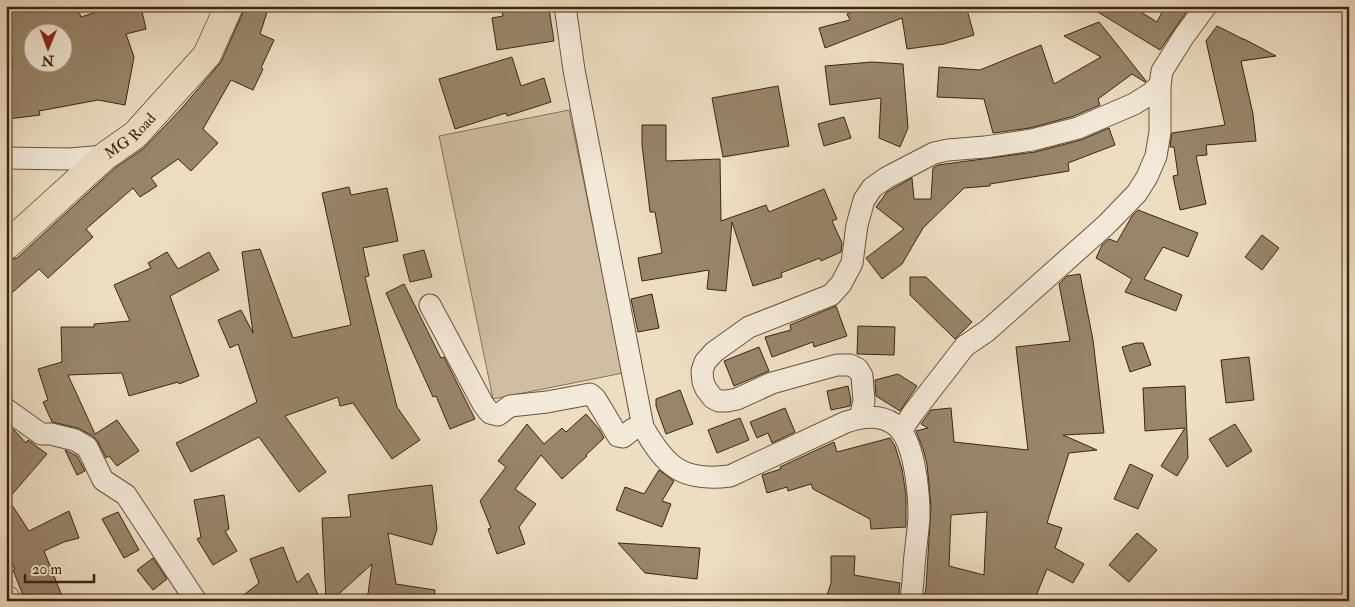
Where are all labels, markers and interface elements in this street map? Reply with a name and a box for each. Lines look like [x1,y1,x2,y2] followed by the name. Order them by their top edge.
[22,22,72,72] north arrow
[41,52,55,69] text: N
[101,109,160,163] street label: MG Road
[25,552,94,584] scale bar
[32,560,62,579] text: 20 m

